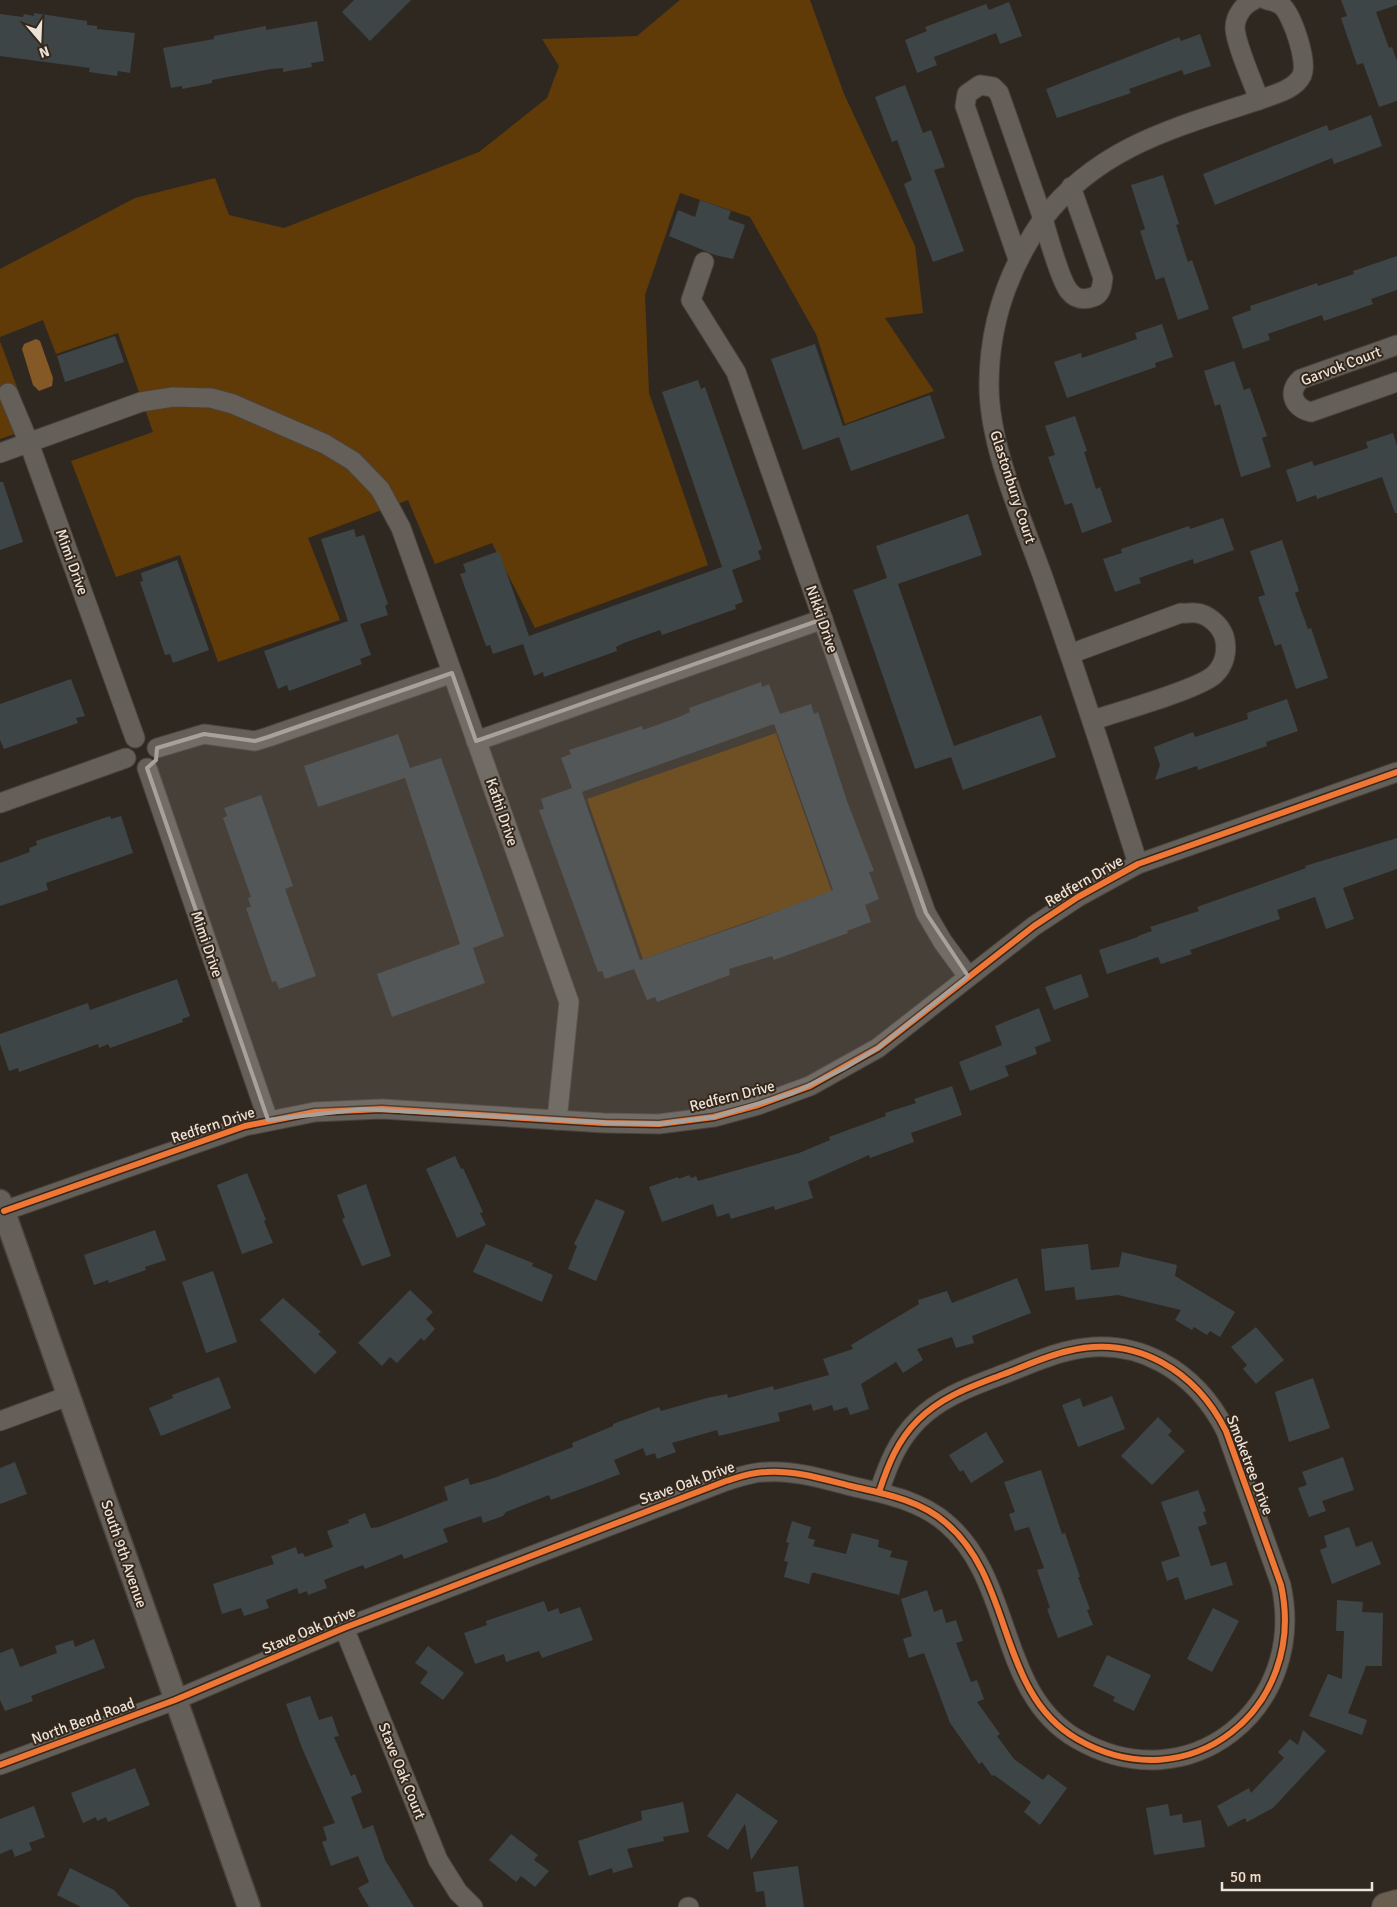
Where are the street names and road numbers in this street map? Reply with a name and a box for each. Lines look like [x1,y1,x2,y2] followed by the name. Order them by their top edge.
[1298,342,1384,390] street label: Garvok Court
[986,428,1040,546] street label: Glastonbury Court
[52,526,92,598] street label: Mimi Drive
[802,583,842,655] street label: Nikki Drive
[482,776,522,848] street label: Kathi Drive
[1042,851,1126,911] street label: Redfern Drive
[187,908,227,980] street label: Mimi Drive
[688,1077,776,1115] street label: Redfern Drive
[169,1103,257,1147] street label: Redfern Drive
[1223,1413,1277,1517] street label: Smoketree Drive
[637,1457,737,1509] street label: Stave Oak Drive
[97,1498,151,1610] street label: South 9th Avenue
[259,1602,359,1658] street label: Stave Oak Drive
[29,1694,137,1748] street label: North Bend Road
[374,1720,430,1822] street label: Stave Oak Court

